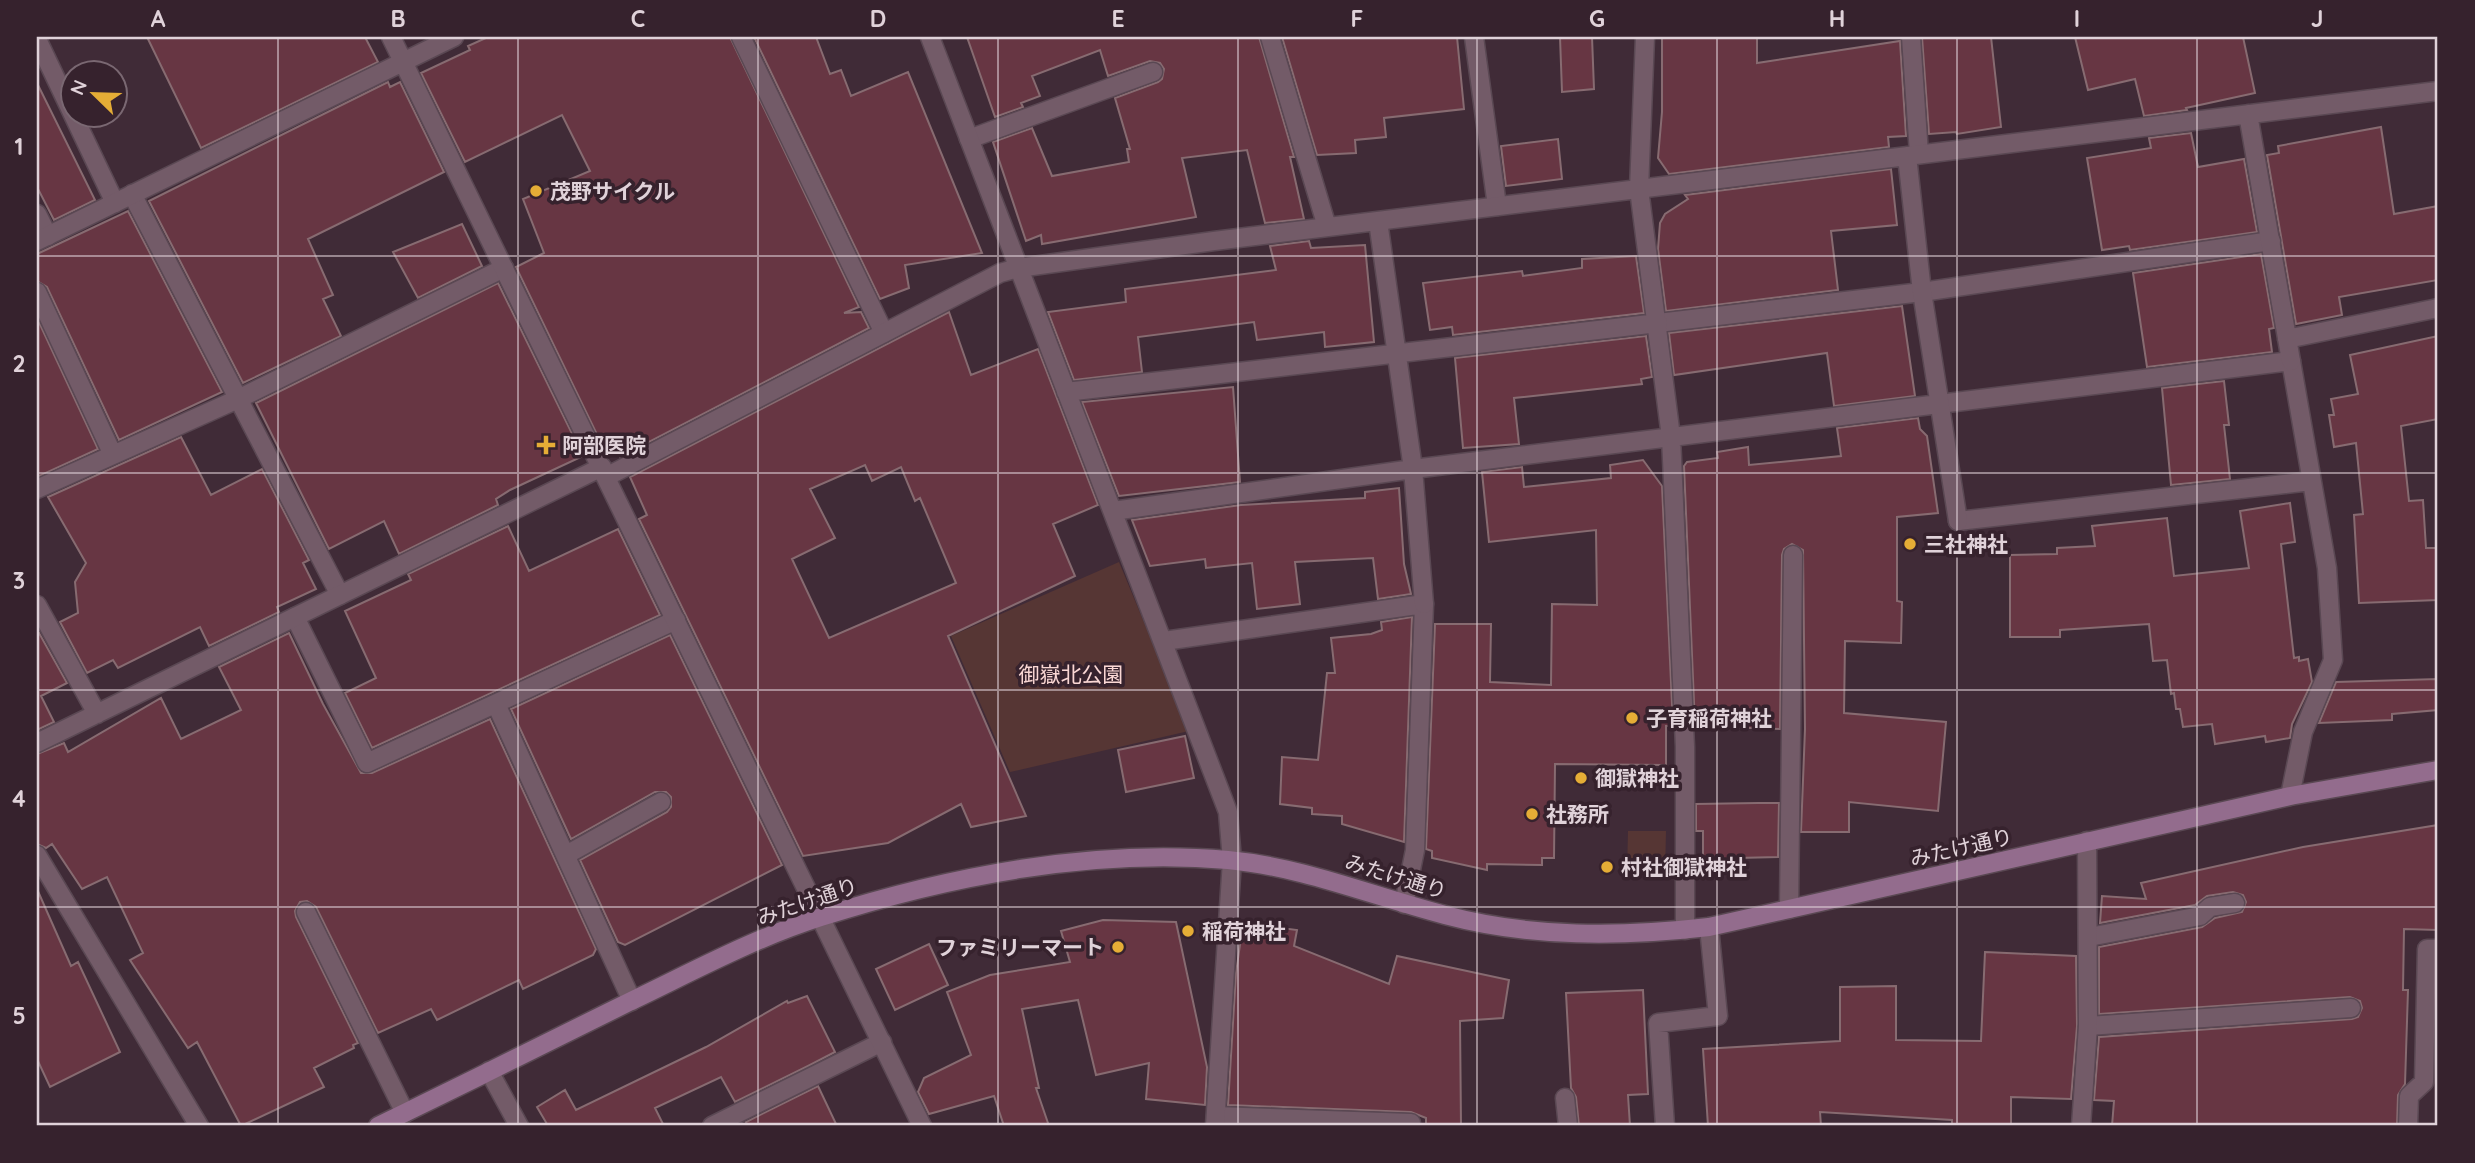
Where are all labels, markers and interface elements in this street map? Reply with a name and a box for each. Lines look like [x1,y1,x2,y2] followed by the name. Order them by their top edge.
[151,4,166,33] text: A
[390,4,406,33] text: B
[631,4,645,33] text: C
[870,4,886,33] text: D
[1111,4,1125,33] text: E
[1351,4,1363,33] text: F
[1589,4,1605,33] text: G
[1829,4,1845,33] text: H
[2074,4,2080,33] text: I
[2311,4,2323,33] text: J
[60,60,130,130] north arrow
[65,76,92,98] text: N
[15,132,23,161] text: 1
[550,178,675,204] place label: 茂野サイクル
[528,183,544,199] marker: 茂野サイクル
[12,349,26,378] text: 2
[562,432,646,458] place label: 阿部医院
[536,435,556,455] marker: 阿部医院
[1924,531,2008,557] place label: 三社神社
[1902,536,1918,552] marker: 三社神社
[13,566,25,595] text: 3
[1019,661,1124,687] park label: 御嶽北公園
[1646,705,1772,731] place label: 子育稲荷神社
[1624,710,1640,726] marker: 子育稲荷神社
[1595,765,1679,791] place label: 御獄神社
[1573,770,1589,786] marker: 御獄神社
[12,784,26,813] text: 4
[1546,801,1609,827] place label: 社務所
[1524,806,1540,822] marker: 社務所
[1907,823,2015,871] street label: みたけ通り
[1342,848,1450,904] street label: みたけ通り
[1621,854,1747,880] place label: 村社御獄神社
[1599,859,1615,875] marker: 村社御獄神社
[753,872,861,930] street label: みたけ通り
[1202,918,1286,944] place label: 稲荷神社
[1180,923,1196,939] marker: 稲荷神社
[936,934,1104,960] place label: ファミリーマート
[1110,939,1126,955] marker: ファミリーマート
[12,1001,26,1030] text: 5

